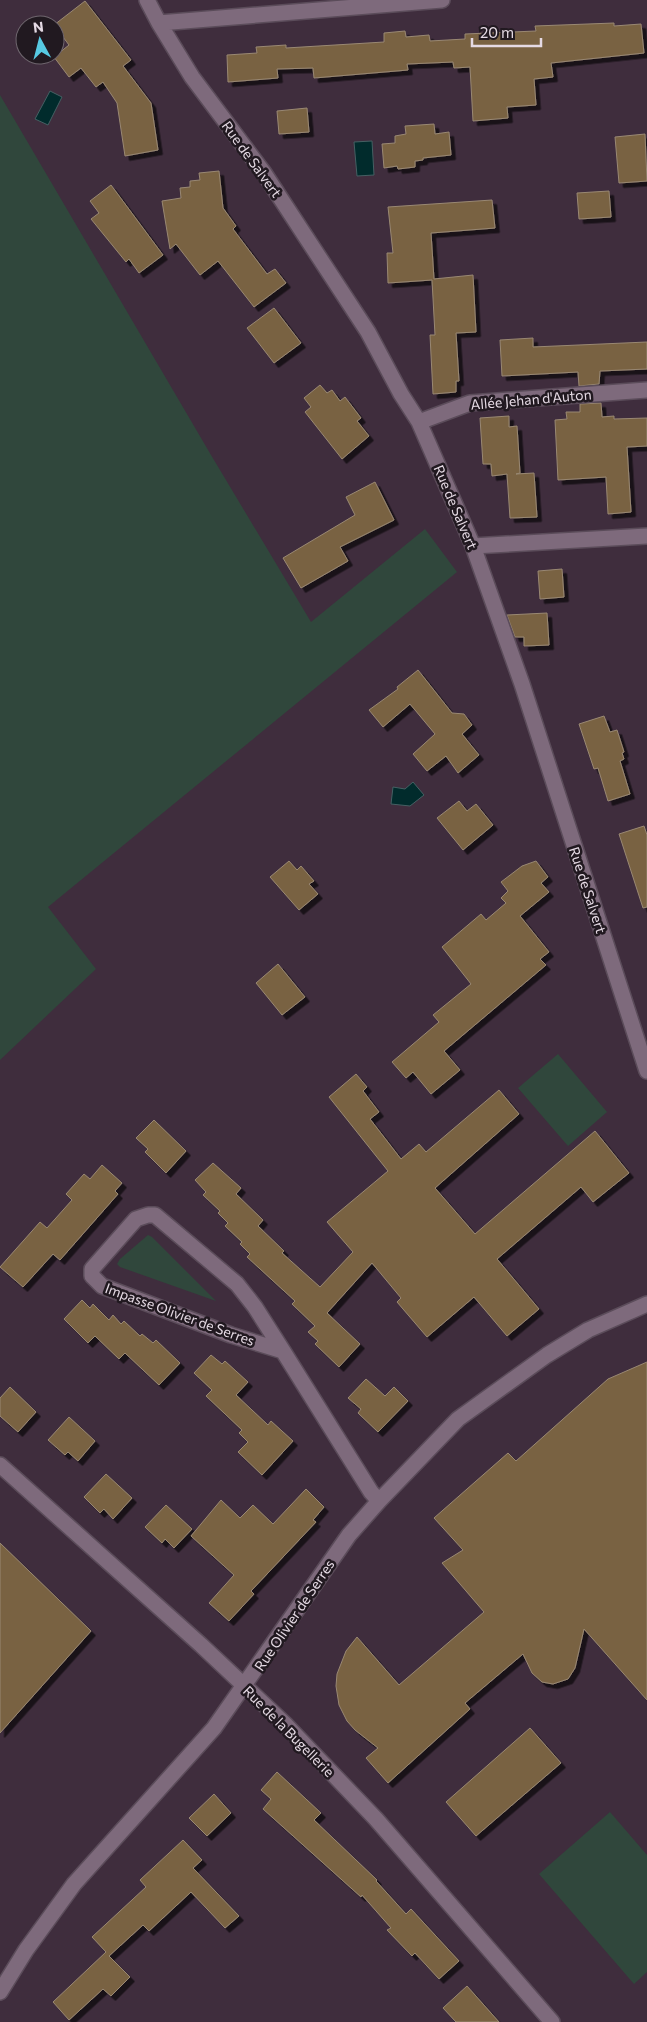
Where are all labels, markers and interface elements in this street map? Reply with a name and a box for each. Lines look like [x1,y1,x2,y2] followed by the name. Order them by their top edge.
[15,15,65,65] north arrow
[472,15,541,47] scale bar
[32,18,45,36] text: N
[480,23,514,41] text: 20 m
[219,118,285,201] street label: Rue de Salvert
[470,385,592,413] street label: Allée Jehan d'Auton
[431,462,482,552] street label: Rue de Salvert
[566,845,610,936] street label: Rue de Salvert
[103,1279,257,1349] street label: Impasse Olivier de Serres
[250,1556,338,1674] street label: Rue Olivier de Serres
[240,1682,338,1780] street label: Rue de la Bugellerie

